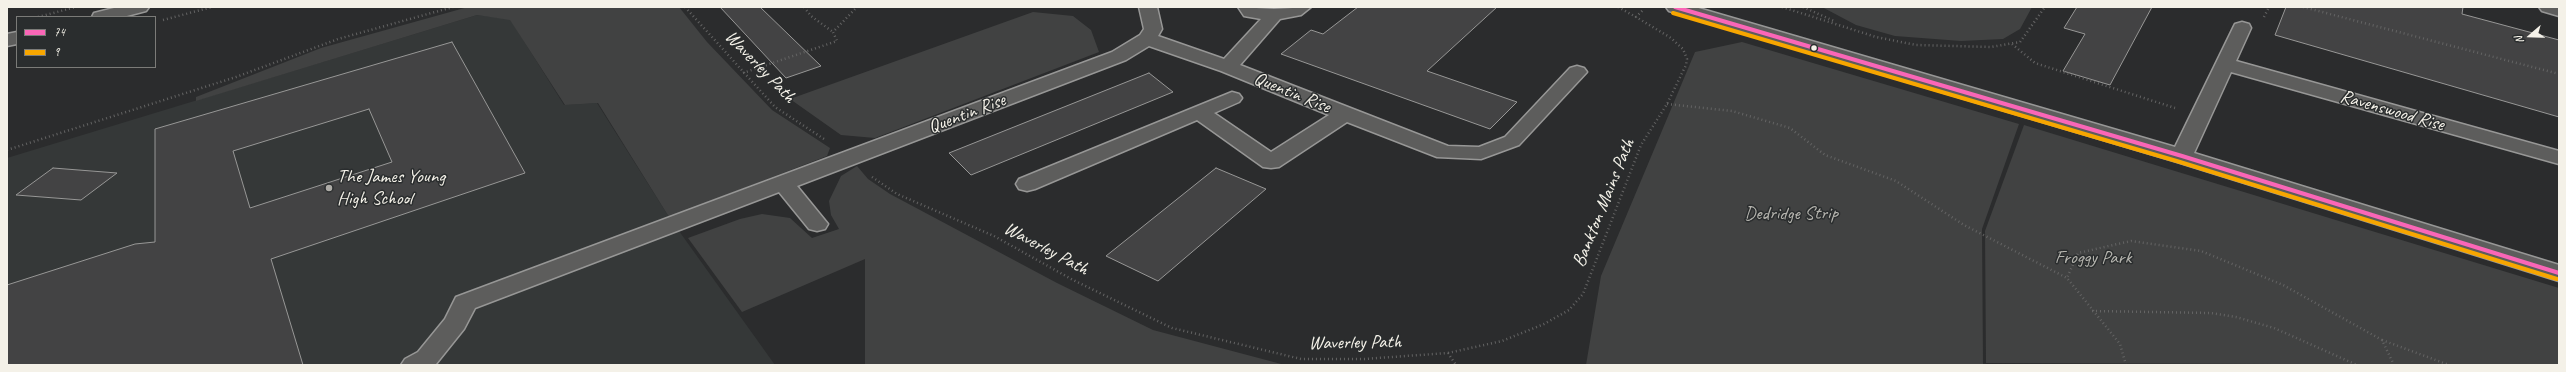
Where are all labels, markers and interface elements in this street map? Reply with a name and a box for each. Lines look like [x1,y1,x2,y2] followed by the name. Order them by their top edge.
[16,16,156,68] legend
[2510,16,2550,56] north arrow
[54,24,65,40] text: 74
[720,26,800,108] street label: Waverley Path
[2511,35,2526,46] text: N
[1809,43,1819,53] unlabelled marker
[54,44,59,60] text: 9
[1250,67,1334,119] street label: Quentin Rise
[2337,85,2447,137] street label: Ravenswood Rise
[925,89,1009,139] street label: Quentin Rise
[1568,136,1640,270] street label: Bankton Mains Path
[337,166,445,210] place label: The James Young High School
[324,183,334,193] marker: The James Young High School
[1744,203,1838,225] park label: Dedridge Strip
[1000,217,1092,281] street label: Waverley Path
[2055,247,2131,269] park label: Froggy Park
[1308,331,1402,355] street label: Waverley Path

